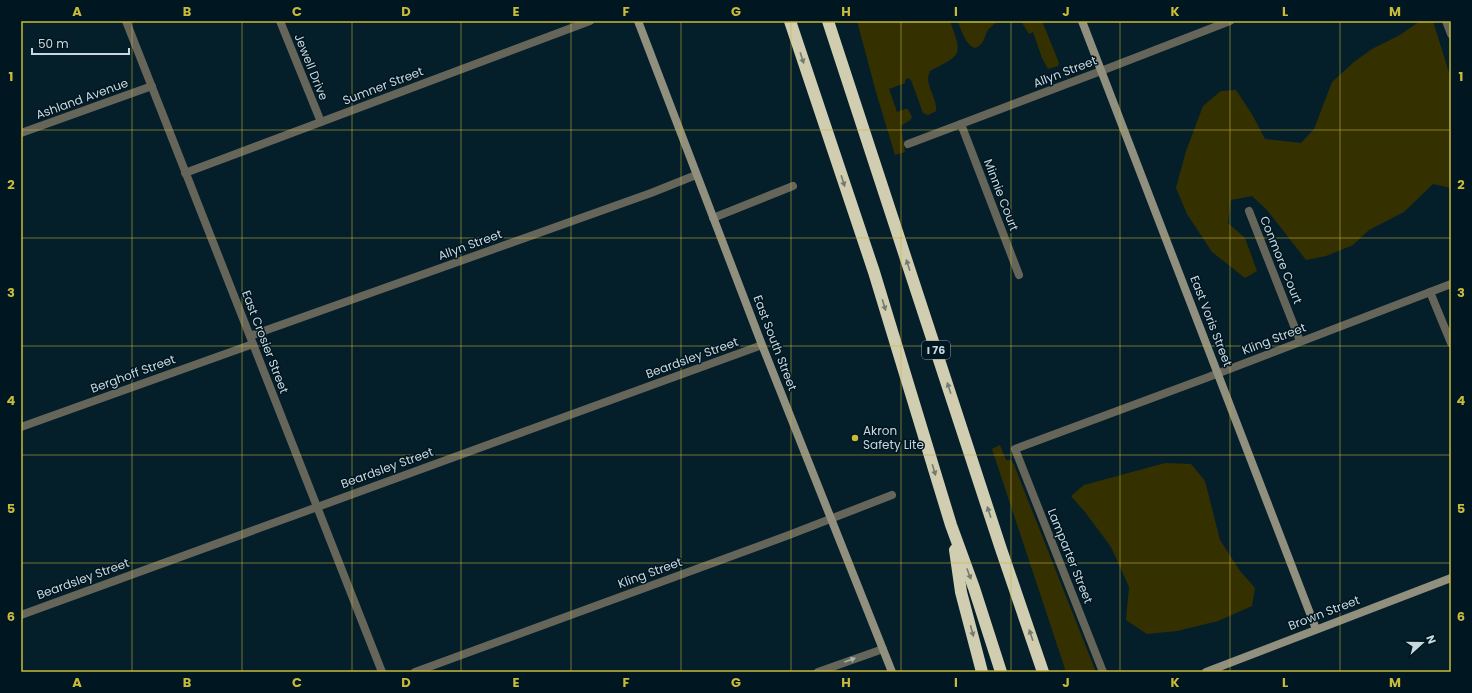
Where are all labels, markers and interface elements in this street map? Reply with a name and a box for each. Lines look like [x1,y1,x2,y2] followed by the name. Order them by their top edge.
[72,2,82,21] text: A
[183,2,192,21] text: B
[292,2,302,21] text: C
[401,2,411,21] text: D
[512,2,520,21] text: E
[622,2,630,21] text: F
[731,2,741,21] text: G
[841,2,851,21] text: H
[954,2,958,21] text: I
[1062,2,1070,21] text: J
[1170,2,1180,21] text: K
[1282,2,1288,21] text: L
[1389,2,1401,21] text: M
[32,30,129,56] scale bar
[290,31,333,103] street label: Jewell Drive
[38,35,69,52] text: 50 m
[800,52,806,64] one-way arrow
[1031,52,1099,91] street label: Allyn Street
[340,62,426,109] street label: Sumner Street
[9,67,13,86] text: 1
[1459,67,1463,86] text: 1
[33,74,130,123] street label: Ashland Avenue
[980,156,1023,233] street label: Minnie Court
[7,175,15,194] text: 2
[1457,175,1465,194] text: 2
[841,176,847,188] one-way arrow
[1256,213,1307,306] street label: Conmore Court
[436,225,504,264] street label: Allyn Street
[905,259,911,271] one-way arrow
[1186,273,1237,369] street label: East Voris Street
[7,283,15,302] text: 3
[1457,283,1465,302] text: 3
[238,288,293,396] street label: East Crosier Street
[749,293,801,393] street label: East South Street
[881,299,887,311] one-way arrow
[1239,319,1308,359] street label: Kling Street
[643,333,740,382] street label: Beardsley Street
[922,341,950,359] road number: I 76
[88,350,178,397] street label: Berghoff Street
[946,382,952,394] one-way arrow
[7,391,16,410] text: 4
[1457,391,1466,410] text: 4
[863,422,924,453] place label: Akron Safety Lite
[850,433,860,443] marker: Akron Safety Lite
[338,443,435,492] street label: Beardsley Street
[931,464,937,476] one-way arrow
[7,499,15,518] text: 5
[1457,499,1465,518] text: 5
[986,506,992,518] one-way arrow
[1044,506,1097,606] street label: Lamparter Street
[615,553,684,592] street label: Kling Street
[34,554,131,603] street label: Beardsley Street
[967,569,973,581] one-way arrow
[1286,591,1362,634] street label: Brown Street
[7,607,15,626] text: 6
[1457,607,1465,626] text: 6
[1402,623,1442,663] north arrow
[969,625,975,638] one-way arrow
[1027,629,1033,641] one-way arrow
[1422,633,1440,646] text: N
[845,657,857,663] one-way arrow
[72,673,82,692] text: A
[183,673,192,692] text: B
[292,673,302,692] text: C
[401,673,411,692] text: D
[512,673,520,692] text: E
[622,673,630,692] text: F
[731,673,741,692] text: G
[841,673,851,692] text: H
[954,673,958,692] text: I
[1062,673,1070,692] text: J
[1170,673,1180,692] text: K
[1282,673,1288,692] text: L
[1389,673,1401,692] text: M

